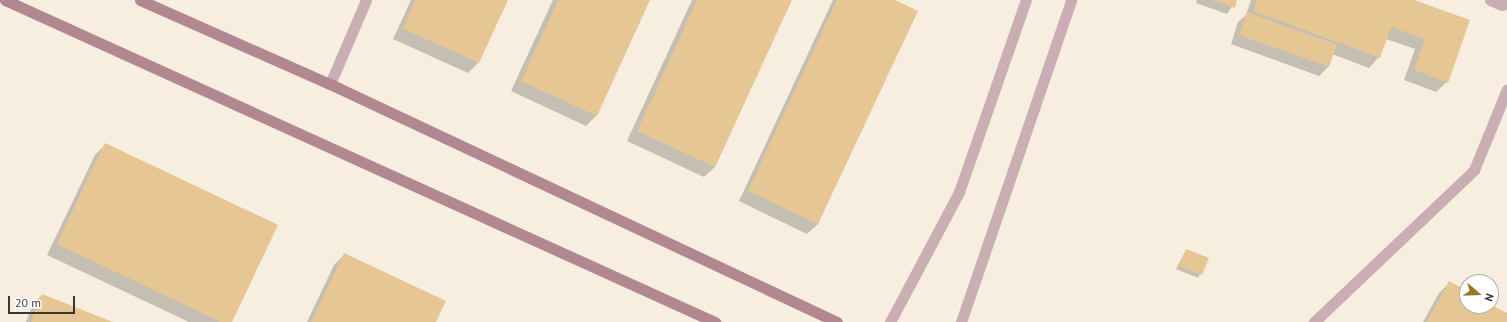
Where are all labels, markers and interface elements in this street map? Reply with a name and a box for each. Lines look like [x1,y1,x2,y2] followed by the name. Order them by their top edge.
[1459,274,1499,314] north arrow
[10,288,77,314] scale bar
[1482,292,1497,303] text: N
[15,295,41,310] text: 20 m

